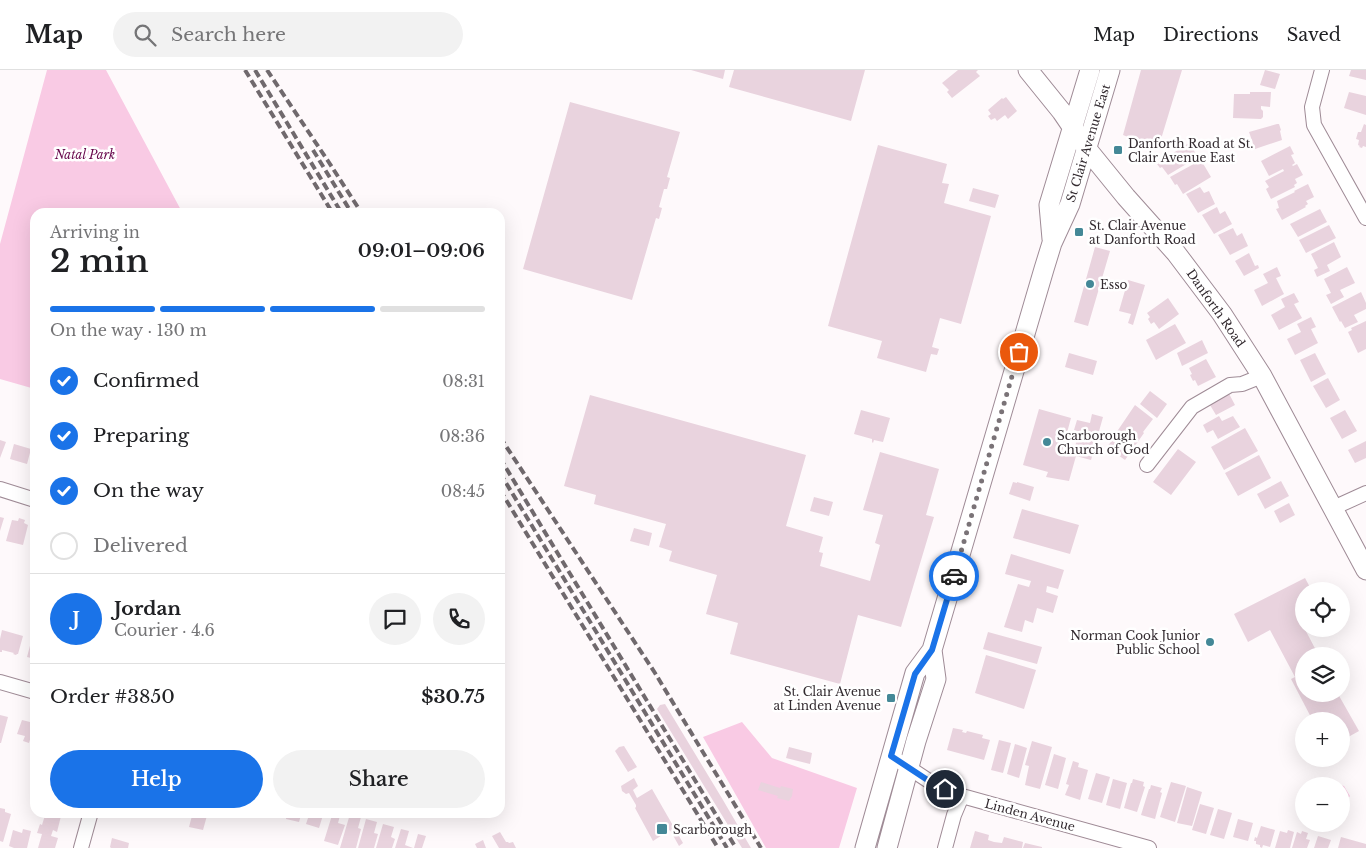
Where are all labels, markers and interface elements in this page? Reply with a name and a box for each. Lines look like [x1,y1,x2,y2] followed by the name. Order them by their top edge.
[113,12,463,57] search box
[25,20,83,49] text: Map
[131,21,159,49] icon: search
[171,23,286,46] text: Search here
[1093,24,1135,46] text: Map
[1163,24,1259,46] text: Directions
[1287,24,1341,46] text: Saved
[1063,82,1113,204] street label: St Clair Avenue East
[1128,136,1253,165] place label: Danforth Road at St. Clair Avenue East
[1112,144,1124,156] marker: Danforth Road at St. Clair Avenue East
[54,147,115,162] park label: Natal Park
[1089,218,1196,247] place label: St. Clair Avenue at Danforth Road
[50,222,140,242] text: Arriving in
[1073,226,1085,238] marker: St. Clair Avenue at Danforth Road
[358,239,485,262] text: 09:01–09:06
[50,241,149,281] text: 2 min
[1183,266,1249,350] street label: Danforth Road
[1100,277,1128,292] place label: Esso
[1084,278,1096,290] marker: Esso
[50,320,207,340] text: On the way · 130 m
[998,331,1040,373] pin
[1005,338,1033,366] icon: bag
[50,367,78,395] icon: check
[93,369,199,392] text: Confirmed
[442,371,485,391] text: 08:31
[50,422,78,450] icon: check
[93,424,189,447] text: Preparing
[439,426,485,446] text: 08:36
[1057,428,1149,457] place label: Scarborough Church of God
[1041,436,1053,448] marker: Scarborough Church of God
[50,477,78,505] icon: check
[93,479,204,502] text: On the way
[441,481,485,501] text: 08:45
[93,534,188,557] text: Delivered
[929,551,979,601] courier
[940,562,968,590] icon: car
[1295,582,1350,832] map controls
[1295,582,1350,637] button: locate
[369,593,421,645] button: chat
[433,593,485,645] button: phone
[114,597,181,620] text: Jordan
[72,607,80,630] text: J
[114,620,215,640] text: Courier · 4.6
[1070,628,1200,657] place label: Norman Cook Junior Public School
[1204,636,1216,648] marker: Norman Cook Junior Public School
[1295,647,1350,702] button: layers
[773,684,881,713] place label: St. Clair Avenue at Linden Avenue
[50,685,175,708] text: Order #3850
[421,685,485,708] text: $30.75
[885,692,897,704] marker: St. Clair Avenue at Linden Avenue
[1295,712,1350,767] button: +
[50,750,263,808] button: Help
[273,750,485,808] button: Share
[924,768,966,810] pin
[931,775,959,803] icon: home
[1295,777,1350,832] button: −
[983,796,1077,834] street label: Linden Avenue
[655,822,669,836] marker: Scarborough
[673,822,752,837] place label: Scarborough

